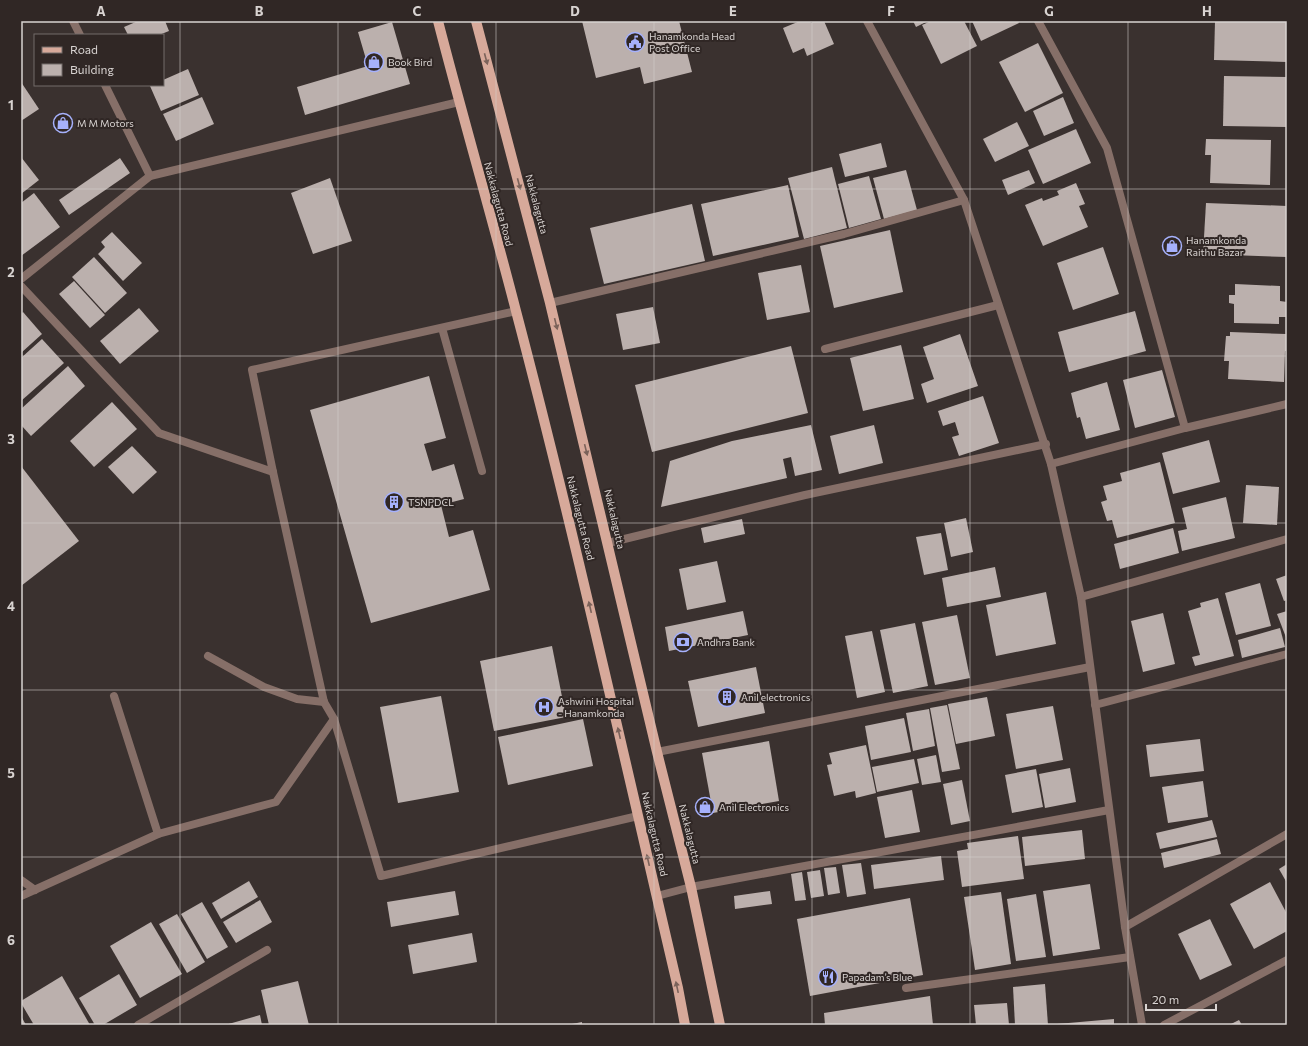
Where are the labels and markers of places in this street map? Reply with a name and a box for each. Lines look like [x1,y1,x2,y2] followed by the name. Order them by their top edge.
[649,30,735,54] place label: Hanamkonda Head Post Office
[624,31,646,53] public building icon: Hanamkonda Head Post Office
[363,51,385,73] shop icon: Book Bird
[388,56,433,68] place label: Book Bird
[52,112,74,134] shop icon: M M Motors
[77,117,134,129] place label: M M Motors
[1186,234,1246,258] place label: Hanamkonda Raithu Bazar
[1161,235,1183,257] shop icon: Hanamkonda Raithu Bazar
[383,491,405,513] building icon: TSNPDCL
[408,496,454,508] place label: TSNPDCL
[672,631,694,653] bank icon: Andhra Bank
[697,636,756,648] place label: Andhra Bank
[716,686,738,708] building icon: Anil electronics
[741,691,811,703] place label: Anil electronics
[558,695,634,719] place label: Ashwini Hospital - Hanamkonda
[533,696,555,718] hospital icon: Ashwini Hospital - Hanamkonda
[694,796,716,818] shop icon: Anil Electronics
[719,801,789,813] place label: Anil Electronics
[817,966,839,988] restaurant icon: Papadam’s Blue
[842,971,912,983] place label: Papadam’s Blue

